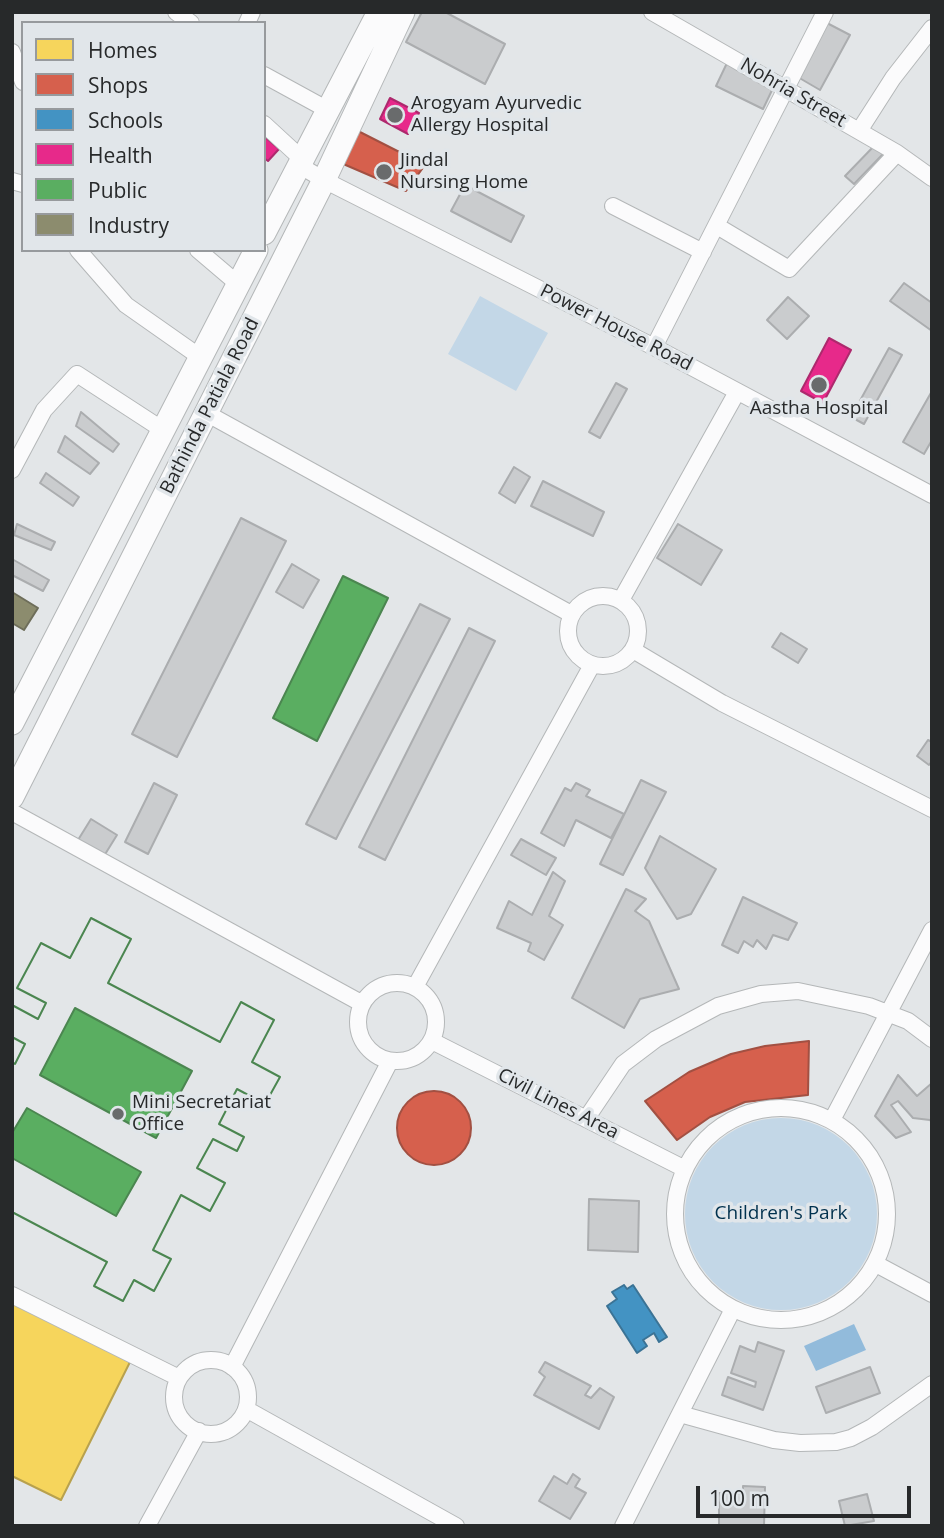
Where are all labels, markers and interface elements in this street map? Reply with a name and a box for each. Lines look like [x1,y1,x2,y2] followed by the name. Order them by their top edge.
[21,21,266,252] legend
[88,36,157,64] text: Homes
[736,54,850,132] street label: Nohria Street
[88,71,148,99] text: Shops
[411,93,582,137] place label: Arogyam Ayurvedic Allergy Hospital
[385,105,405,125] marker: Arogyam Ayurvedic Allergy Hospital
[88,106,163,134] text: Schools
[88,141,153,169] text: Health
[400,150,528,194] place label: Jindal Nursing Home
[374,162,394,182] marker: Jindal Nursing Home
[88,176,147,204] text: Public
[88,211,169,239] text: Industry
[536,280,696,376] street label: Power House Road
[156,314,264,498] street label: Bathinda Patiala Road
[809,375,829,395] marker: Aastha Hospital
[750,398,888,420] place label: Aastha Hospital
[494,1064,622,1144] street label: Civil Lines Area
[132,1092,271,1136] place label: Mini Secretariat Office
[110,1106,126,1122] marker: Mini Secretariat Office
[715,1203,847,1225] park label: Children's Park
[699,1472,914,1516] scale bar
[709,1484,770,1512] text: 100 m

